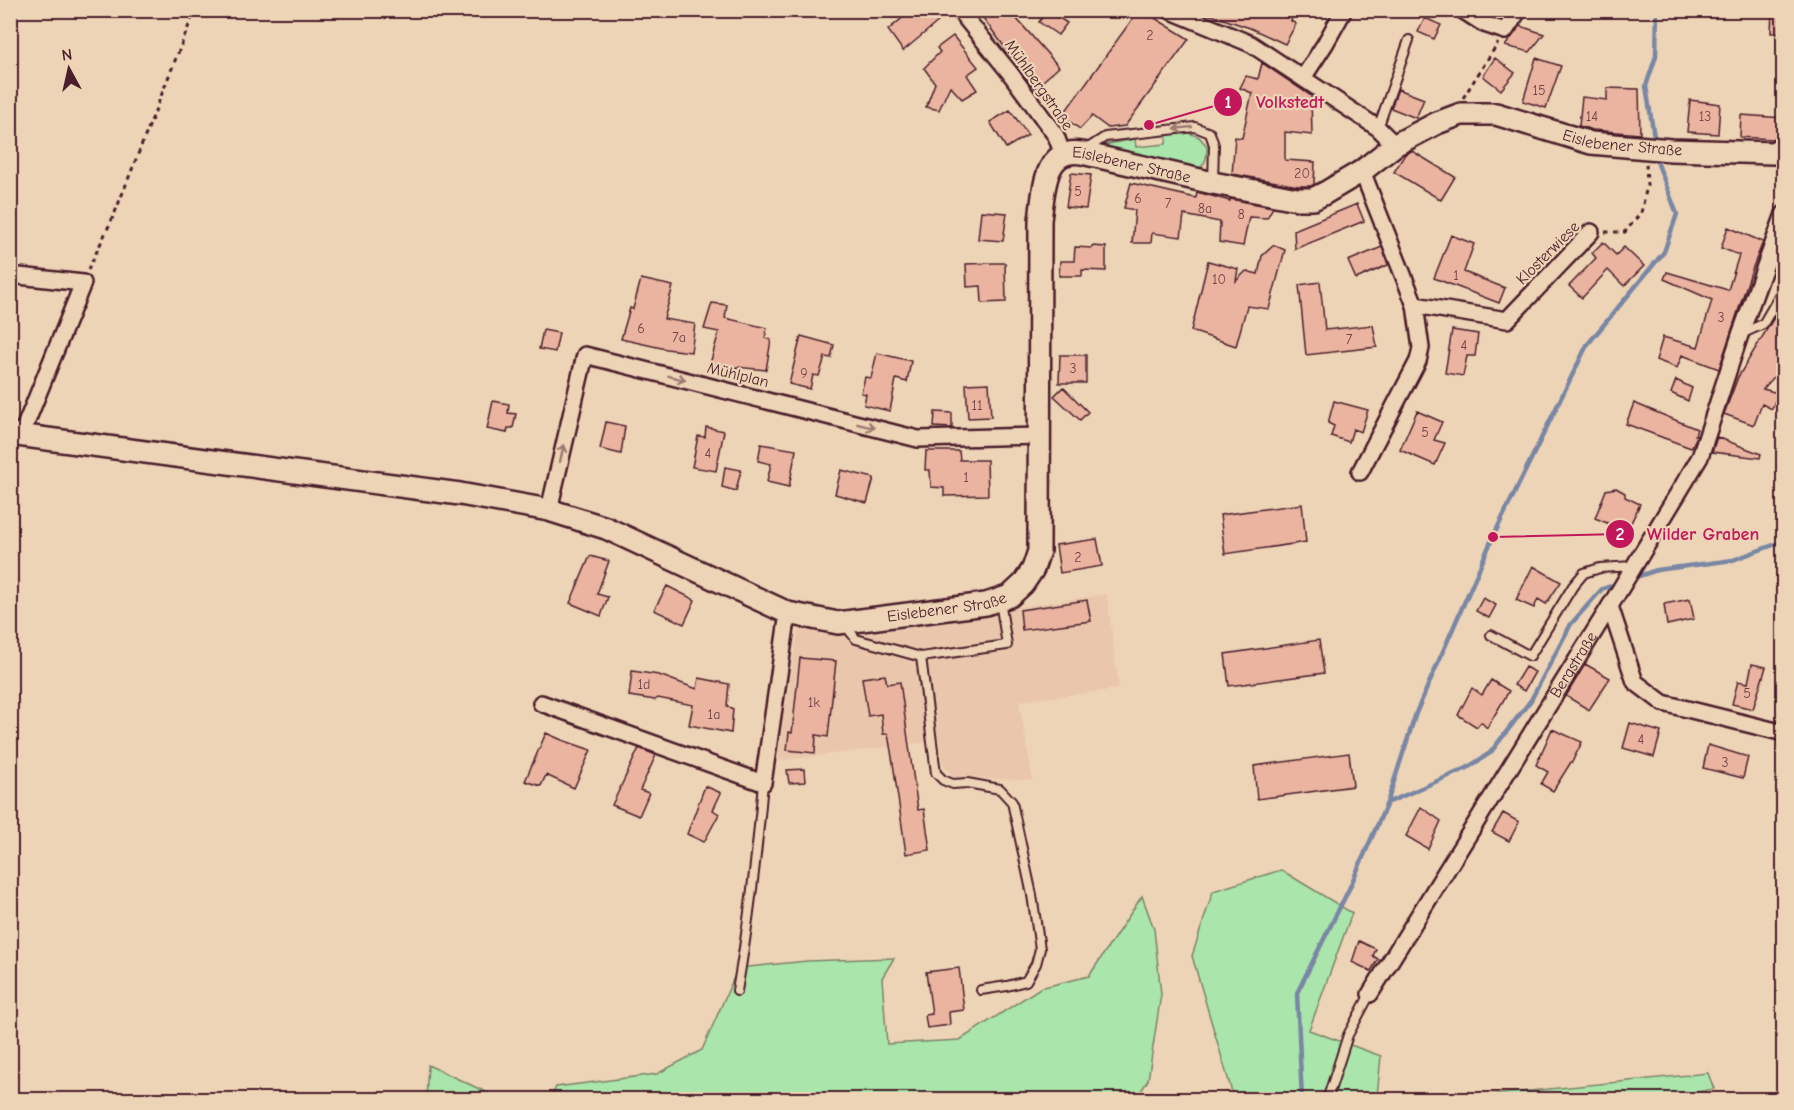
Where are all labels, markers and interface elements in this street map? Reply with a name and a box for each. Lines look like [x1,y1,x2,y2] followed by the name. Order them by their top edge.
[1146,27,1154,44] house number: 2
[1001,36,1077,134] street label: Mühlbergstraße
[39,39,99,99] north arrow
[61,45,73,65] text: N
[1532,82,1546,99] house number: 15
[1213,84,1336,120] callout: Volkstedt
[1224,92,1232,113] text: 1
[1256,92,1325,113] text: Volkstedt
[1586,108,1598,125] house number: 14
[1699,108,1711,125] house number: 13
[1173,123,1193,134] one-way arrow
[1560,126,1683,159] street label: Eislebener Straße
[1072,143,1193,187] street label: Eislebener Straße
[1294,165,1310,182] house number: 20
[1074,183,1082,200] house number: 5
[1134,190,1142,207] house number: 6
[1165,195,1172,212] house number: 7
[1198,200,1212,217] house number: 8a
[1237,206,1245,223] house number: 8
[1513,218,1583,288] street label: Klosterwiese
[1453,267,1459,284] house number: 1
[1212,271,1226,288] house number: 10
[1717,309,1725,326] house number: 3
[637,320,645,337] house number: 6
[672,329,686,346] house number: 7a
[1346,331,1353,348] house number: 7
[1461,337,1468,354] house number: 4
[705,359,771,391] street label: Mühlplan
[1069,360,1077,377] house number: 3
[800,365,808,382] house number: 9
[667,373,686,385] one-way arrow
[971,397,983,414] house number: 11
[856,420,875,432] one-way arrow
[1421,424,1429,441] house number: 5
[557,444,569,463] one-way arrow
[705,445,712,462] house number: 4
[963,469,969,486] house number: 1
[1605,516,1771,552] callout: Wilder Graben
[1616,524,1625,545] text: 2
[1647,524,1759,545] text: Wilder Graben
[1074,549,1082,566] house number: 2
[886,589,1009,626] street label: Eislebener Straße
[1546,629,1601,701] street label: Bergstraße
[638,676,650,693] house number: 1d
[1743,685,1751,702] house number: 5
[808,694,820,711] house number: 1k
[708,706,720,723] house number: 1a
[1638,731,1645,748] house number: 4
[1721,754,1729,771] house number: 3

